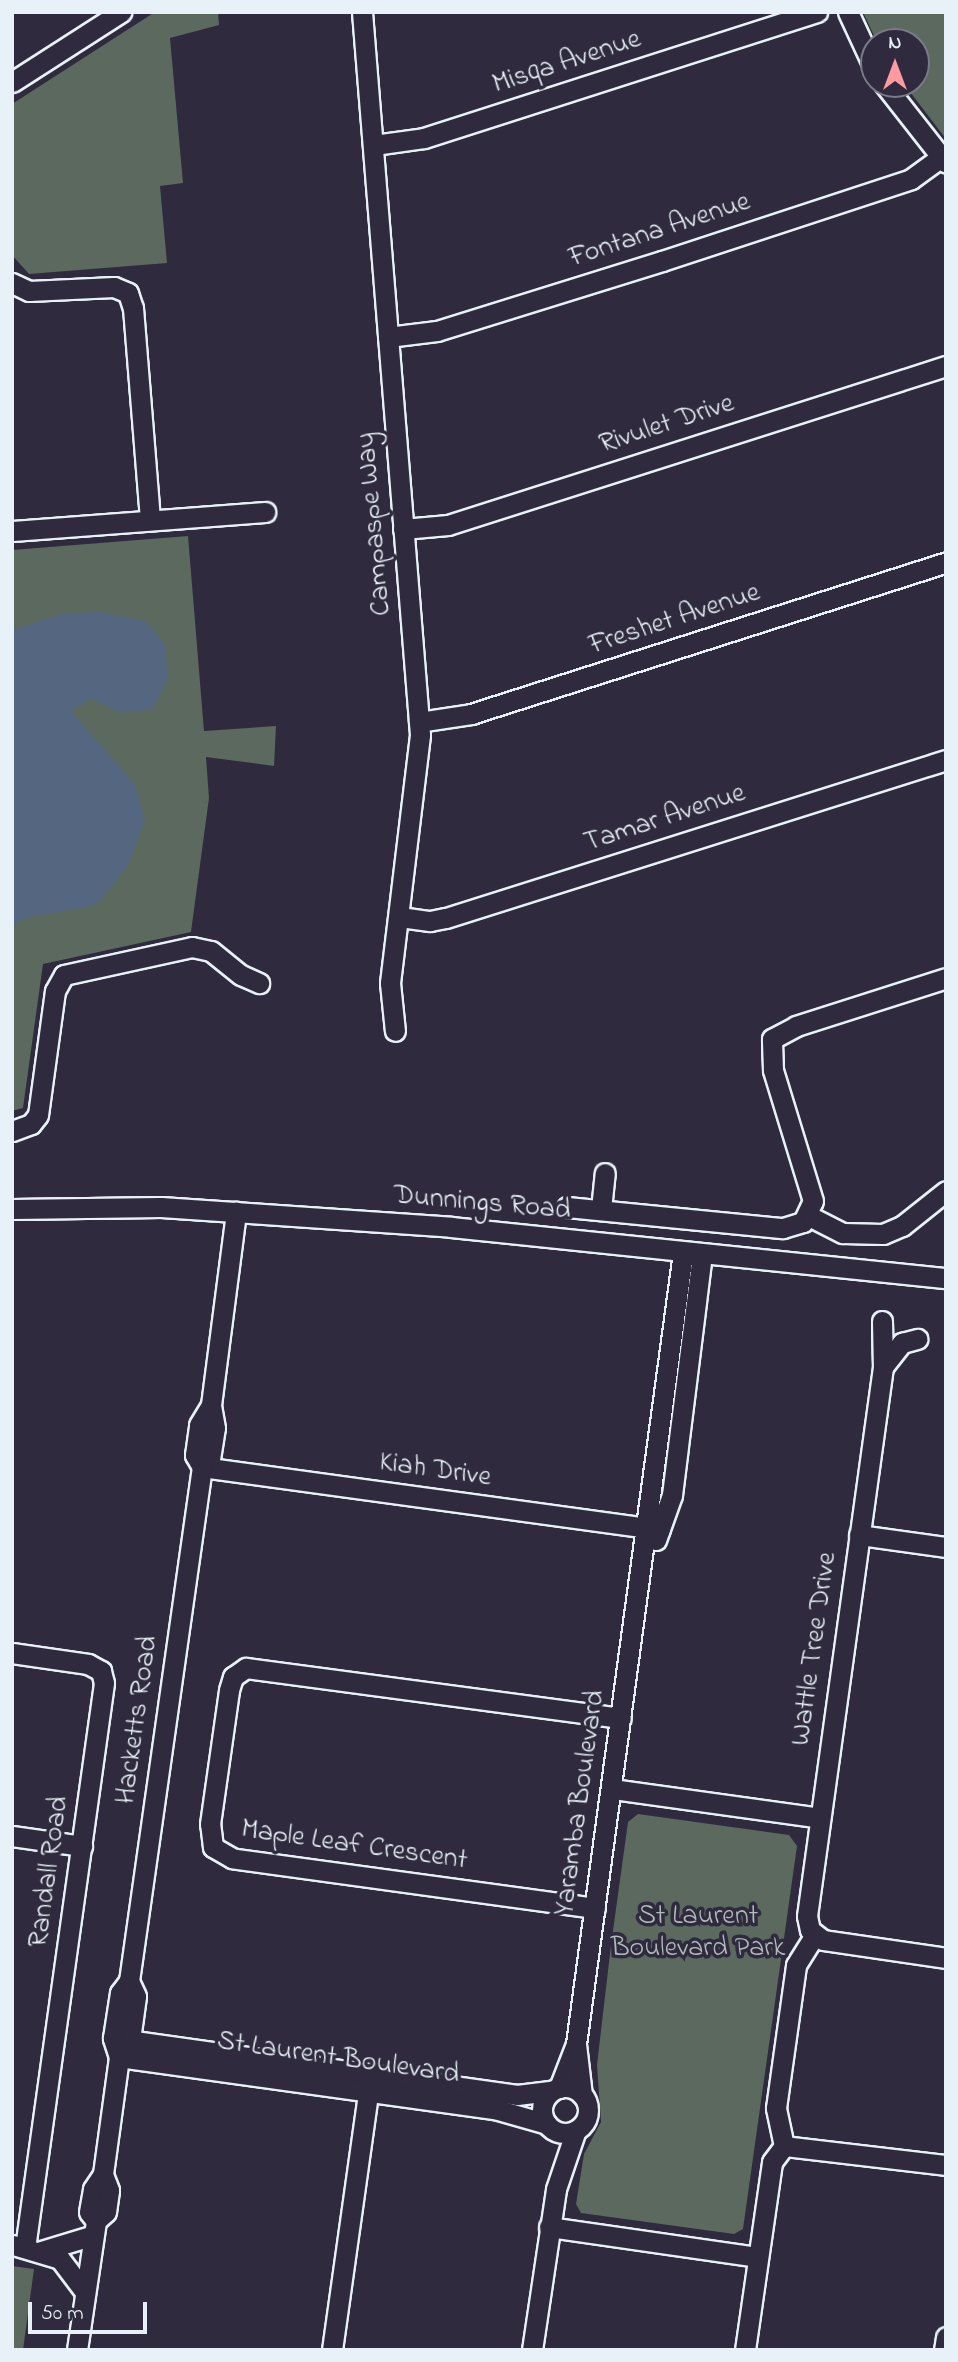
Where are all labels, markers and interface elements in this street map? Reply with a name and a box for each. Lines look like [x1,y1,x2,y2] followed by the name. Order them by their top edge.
[489,23,645,103] street label: Misqa Avenue
[860,28,930,98] north arrow
[889,30,901,57] text: N
[565,186,755,276] street label: Fontana Avenue
[596,387,738,463] street label: Rivulet Drive
[350,431,400,617] street label: Campaspe Way
[585,577,765,663] street label: Freshet Avenue
[580,777,750,861] street label: Tamar Avenue
[392,1180,572,1228] street label: Dunnings Road
[377,1447,493,1495] street label: Kiah Drive
[785,1550,845,1748] street label: Wattle Tree Drive
[110,1634,166,1806] street label: Hacketts Road
[549,1688,613,1918] street label: Yaramba Boulevard
[23,1794,77,1950] street label: Randall Road
[239,1814,469,1878] street label: Maple Leaf Crescent
[611,1900,785,1966] park label: St Laurent Boulevard Park
[215,2025,461,2093] street label: St Laurent Boulevard
[32,2288,150,2332] scale bar
[41,2299,84,2329] text: 50 m

